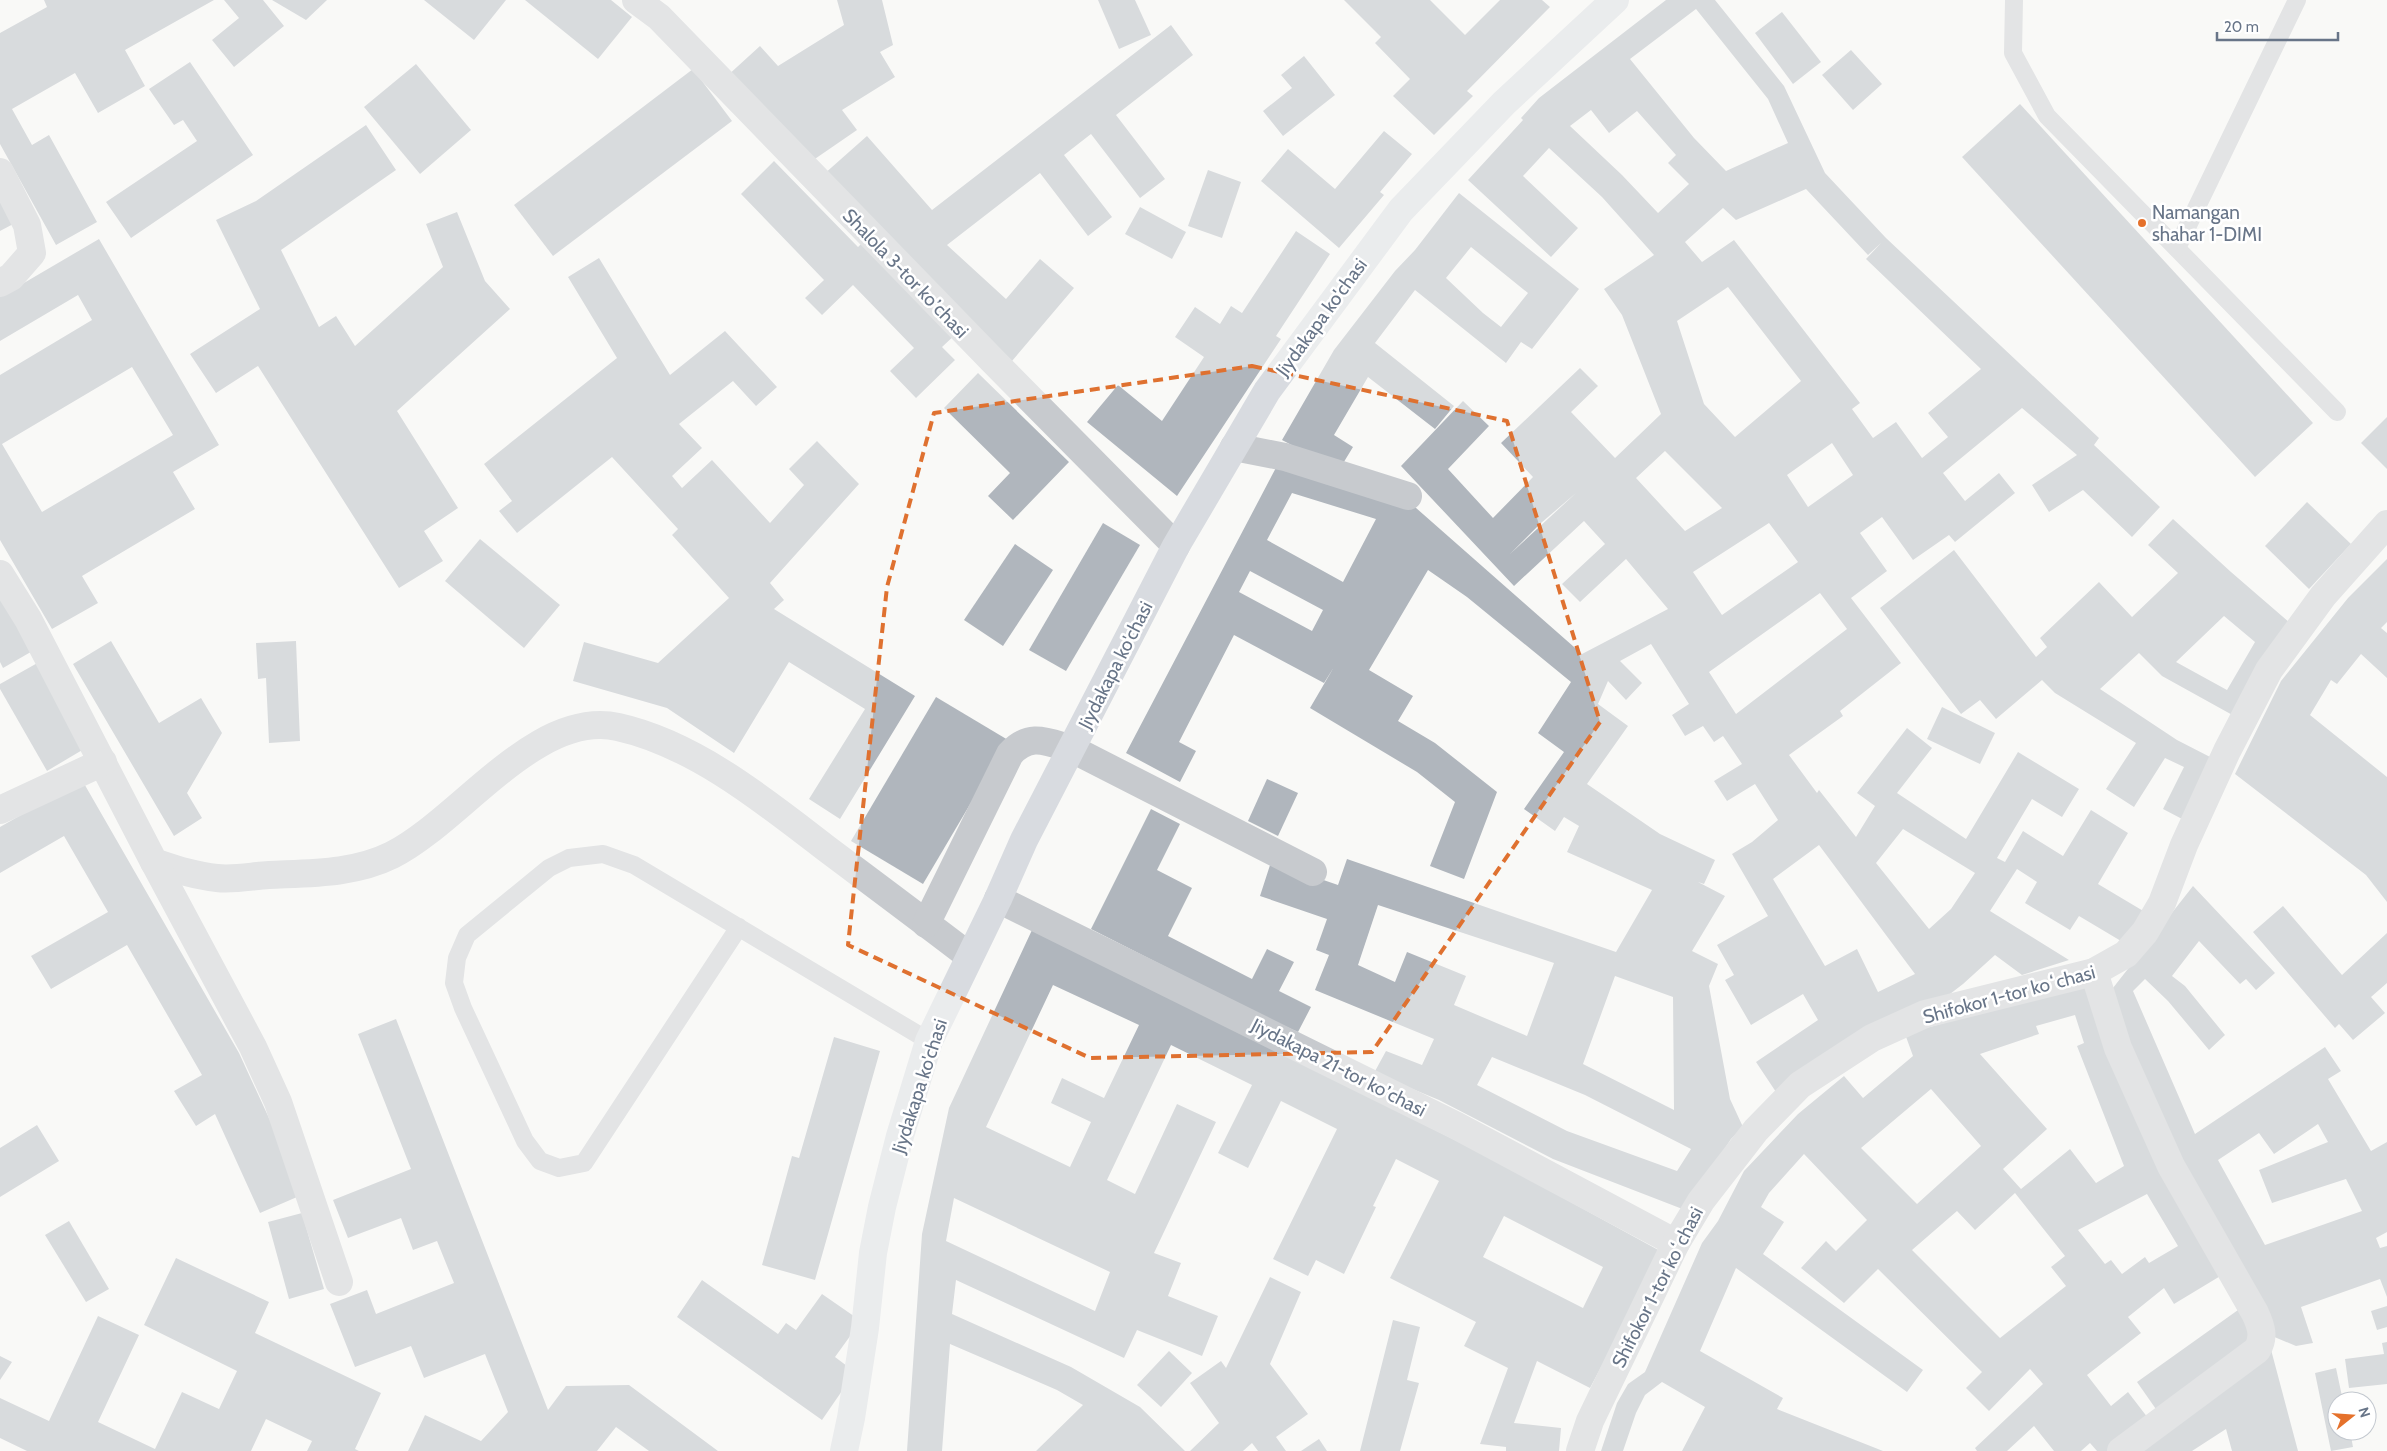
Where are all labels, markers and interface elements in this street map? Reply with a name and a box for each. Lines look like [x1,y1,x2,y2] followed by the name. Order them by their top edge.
[2217,10,2338,42] scale bar
[2224,18,2259,36] text: 20 m
[2152,201,2262,246] place label: Namangan shahar 1-DIMI
[838,204,973,343] street label: Shalola 3-tor koʼchasi
[2136,217,2148,229] marker: Namangan shahar 1-DIMI
[1270,254,1372,382] street label: Jiydakapa ko'chasi
[1073,598,1158,734] street label: Jiydakapa ko'chasi
[1920,960,2098,1029] street label: Shifokor 1-tor koʻchasi
[1247,1013,1430,1121] street label: Jiydakapa 21-tor koʼchasi
[887,1016,952,1157] street label: Jiydakapa ko'chasi
[1607,1203,1708,1372] street label: Shifokor 1-tor koʻchasi
[2327,1391,2377,1441] north arrow
[2354,1405,2374,1420] text: N

